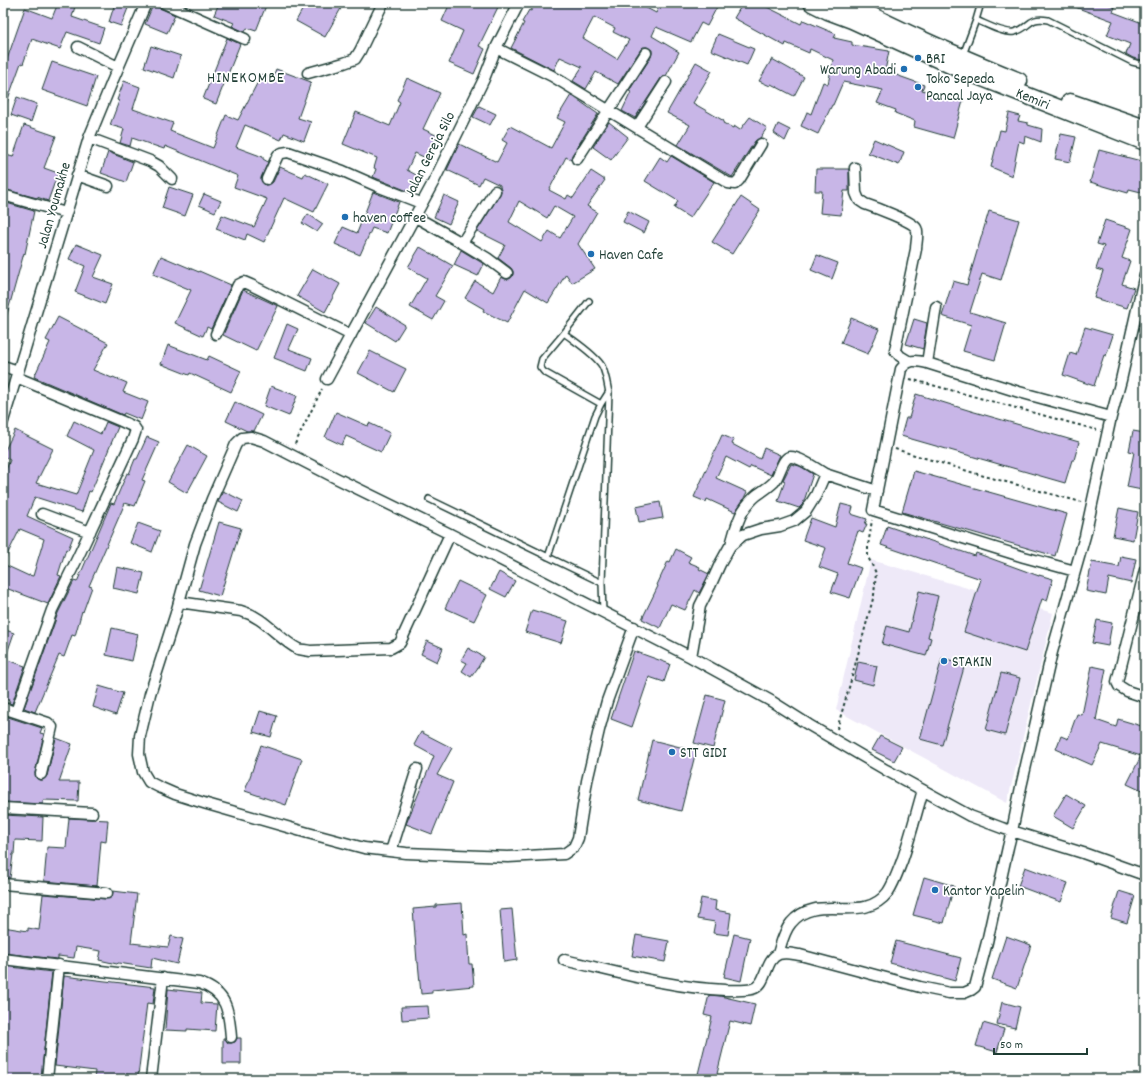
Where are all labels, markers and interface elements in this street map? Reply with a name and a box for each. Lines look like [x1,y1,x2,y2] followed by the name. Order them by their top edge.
[926,49,945,71] place label: BRI
[913,53,923,63] marker: BRI
[820,60,896,82] place label: Warung Abadi
[899,64,909,74] marker: Warung Abadi
[207,67,285,90] district label: HINEKOMBE
[926,69,995,108] place label: Toko Sepeda Pancal Jaya
[913,82,923,92] marker: Toko Sepeda Pancal Jaya
[1012,83,1053,117] street label: Kemiri
[400,108,462,202] street label: Jalan Gereja Silo
[32,159,78,251] street label: Jalan Youmakhe
[353,208,427,230] place label: haven coffee
[340,212,350,222] marker: haven coffee
[599,245,664,267] place label: Haven Cafe
[586,249,596,259] marker: Haven Cafe
[952,652,992,674] place label: STAKIN
[939,656,949,666] marker: STAKIN
[680,743,727,765] place label: STT GIDI
[667,747,677,757] marker: STT GIDI
[943,881,1024,903] place label: Kantor Yapelin
[930,885,940,895] marker: Kantor Yapelin
[994,1030,1087,1056] scale bar
[1000,1037,1023,1054] text: 50 m

